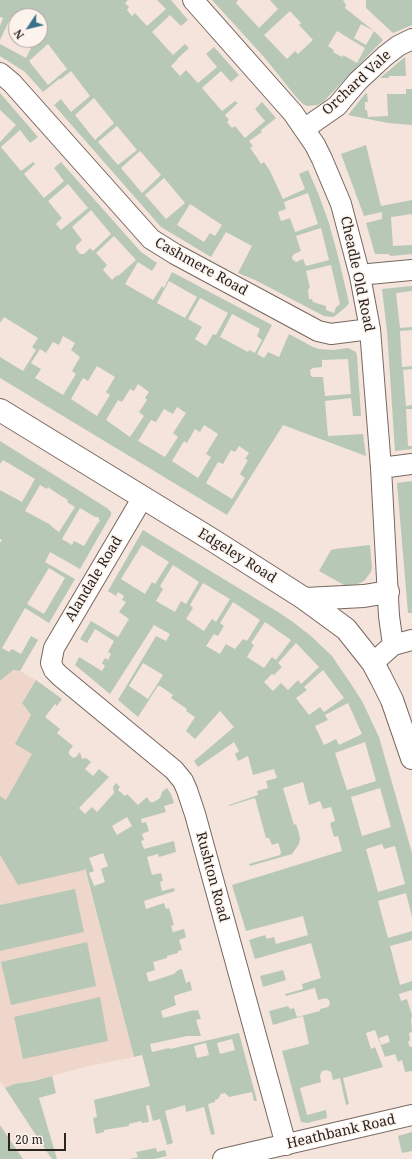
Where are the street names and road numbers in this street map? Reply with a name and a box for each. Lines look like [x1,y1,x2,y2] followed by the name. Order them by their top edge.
[319,47,395,119] street label: Orchard Vale
[337,215,377,333] street label: Cheadle Old Road
[152,234,250,300] street label: Cashmere Road
[195,525,279,587] street label: Edgeley Road
[62,533,126,625] street label: Alandale Road
[192,830,232,924] street label: Rushton Road
[285,1111,397,1153] street label: Heathbank Road

